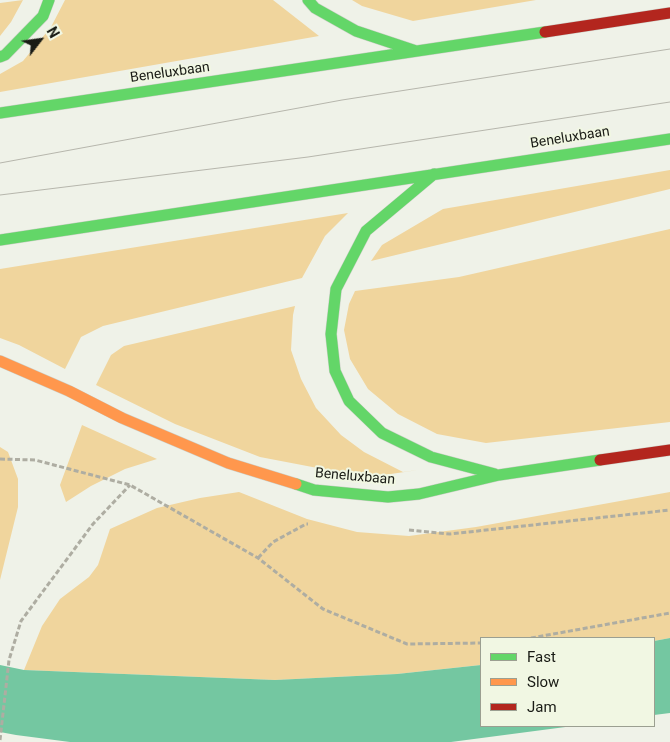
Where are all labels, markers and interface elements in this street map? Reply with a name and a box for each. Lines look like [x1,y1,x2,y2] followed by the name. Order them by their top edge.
[15,15,65,65] north arrow
[44,24,62,41] text: N
[129,59,211,87] street label: Beneluxbaan
[529,123,611,153] street label: Beneluxbaan
[314,465,396,489] street label: Beneluxbaan
[480,637,655,727] legend
[527,648,556,666] text: Fast
[527,673,559,691] text: Slow
[527,698,557,716] text: Jam

